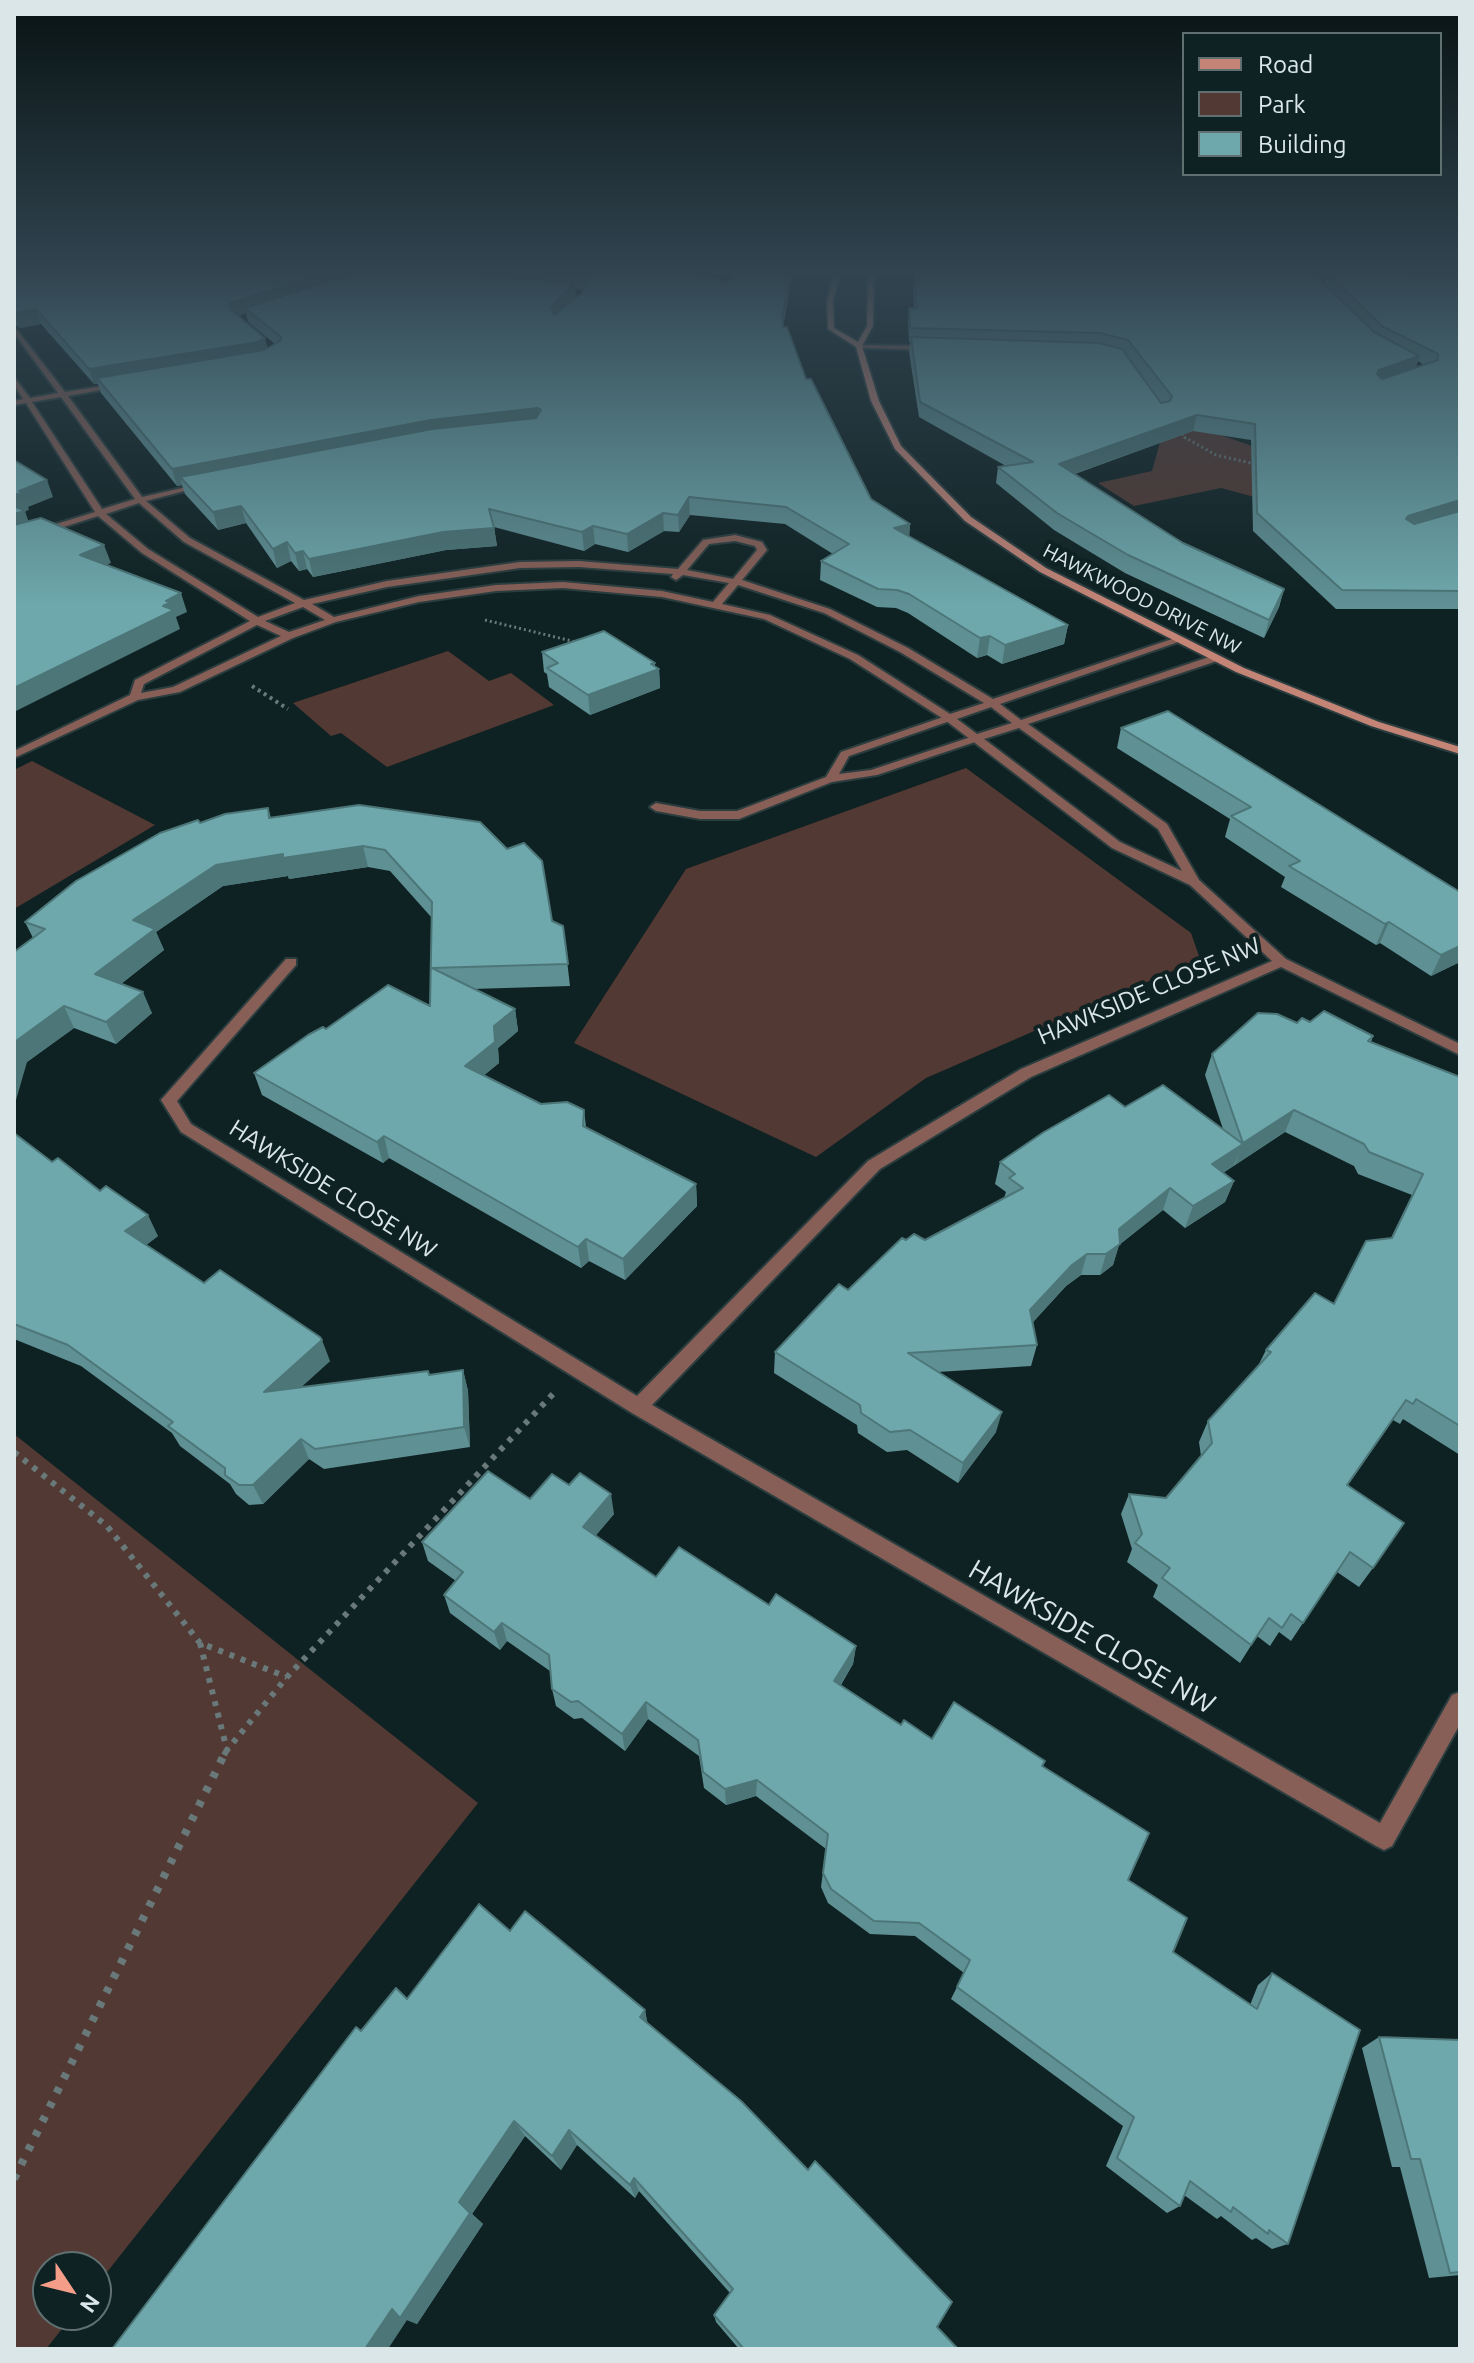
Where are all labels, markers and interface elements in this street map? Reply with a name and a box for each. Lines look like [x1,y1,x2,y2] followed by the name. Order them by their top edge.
[1182,32,1442,176] legend
[1258,51,1313,78] text: Road
[1258,91,1306,118] text: Park
[1258,131,1346,158] text: Building
[1039,539,1245,659] street label: HAWKWOOD DRIVE NW
[1033,931,1265,1051] street label: HAWKSIDE CLOSE NW
[224,1113,442,1265] street label: HAWKSIDE CLOSE NW
[963,1553,1221,1721] street label: HAWKSIDE CLOSE NW
[32,2251,112,2331] north arrow
[75,2290,105,2318] text: N

